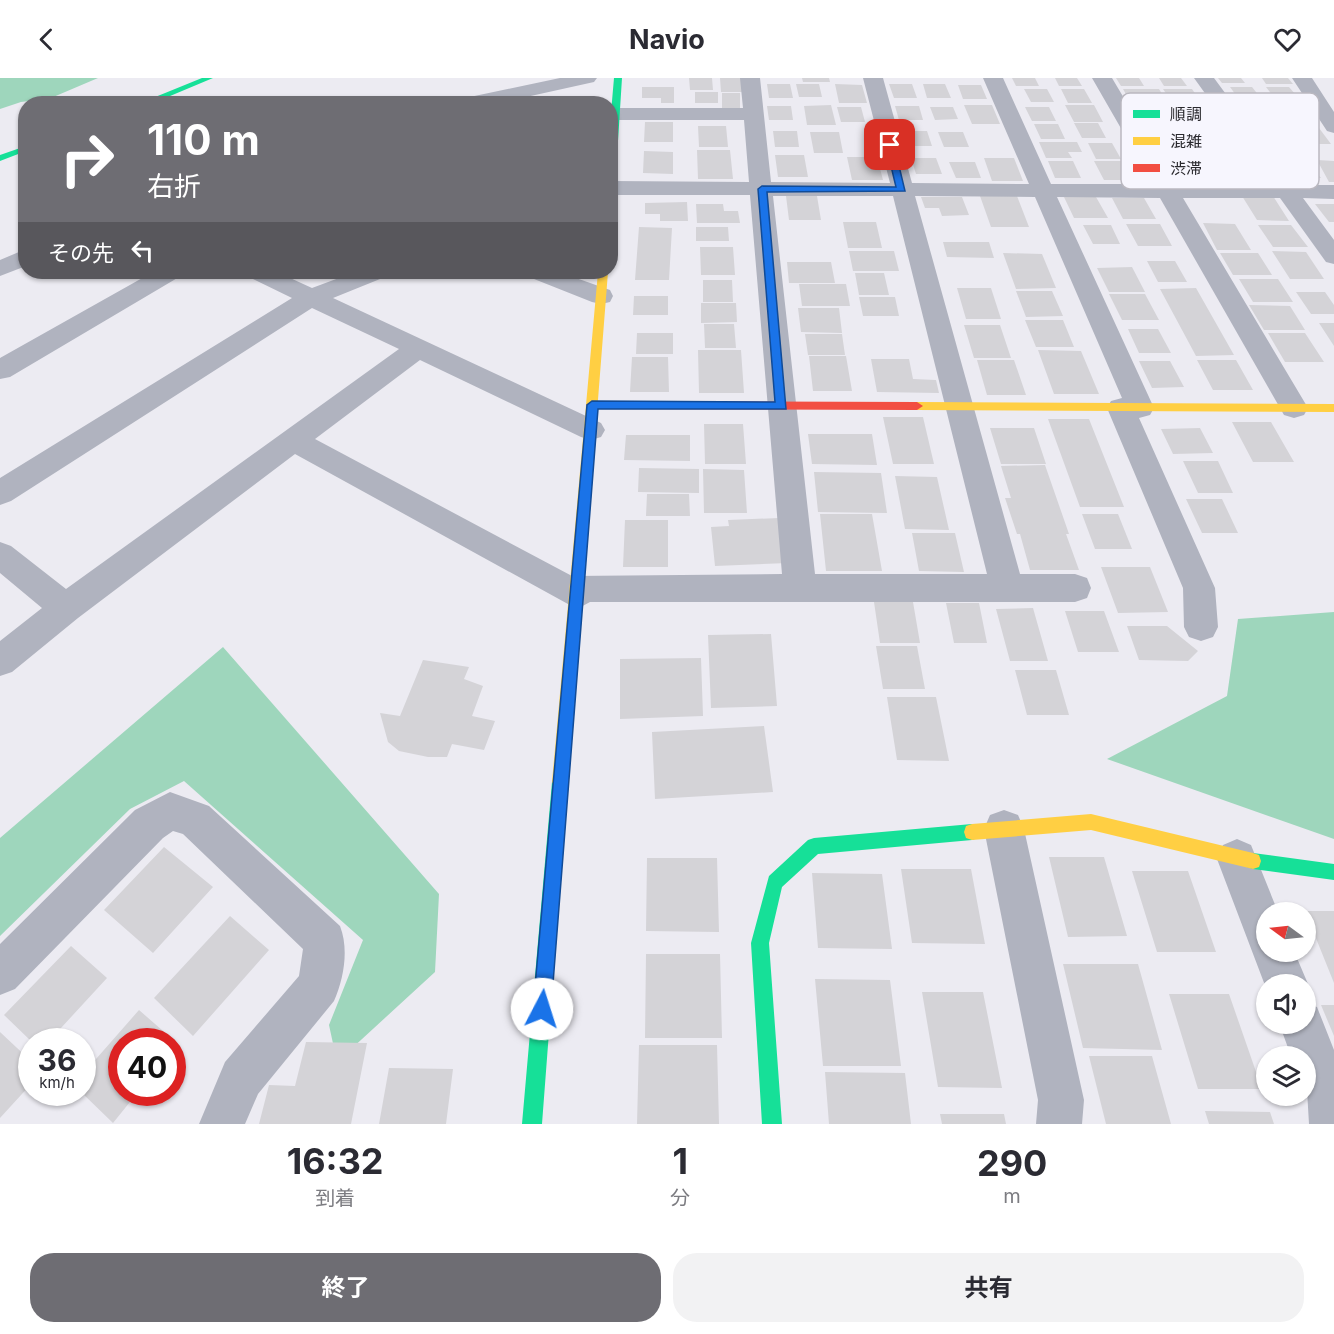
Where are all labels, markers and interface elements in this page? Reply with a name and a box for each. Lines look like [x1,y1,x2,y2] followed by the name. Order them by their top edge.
[30,23,63,56] icon: back
[629,23,705,56] text: Navio
[1271,23,1304,56] icon: heart
[1121,93,1319,189] legend
[1170,104,1202,124] text: 順調
[147,114,260,165] text: 110 m
[864,119,915,170] pin
[48,120,126,198] icon: right
[873,128,906,161] icon: arrive
[1170,131,1202,151] text: 混雑
[1170,158,1202,178] text: 渋滞
[147,170,201,203] text: 右折
[126,234,159,267] icon: left
[48,240,114,266] text: その先
[1256,902,1316,962] north arrow
[1256,902,1316,1106] map controls
[1256,974,1316,1034] button: sound
[510,977,574,1041] position arrow
[108,1028,186,1106] speed limit sign: 40
[38,1042,76,1078] text: 36
[1256,1046,1316,1106] button: layers
[39,1073,75,1092] text: km/h
[287,1139,384,1183] text: 16:32
[672,1139,688,1183] text: 1
[977,1141,1047,1185] text: 290
[1003,1184,1021,1208] text: m
[315,1186,355,1210] text: 到着
[670,1186,690,1210] text: 分
[30,1253,661,1322] button: 終了
[673,1253,1304,1322] button: 共有

